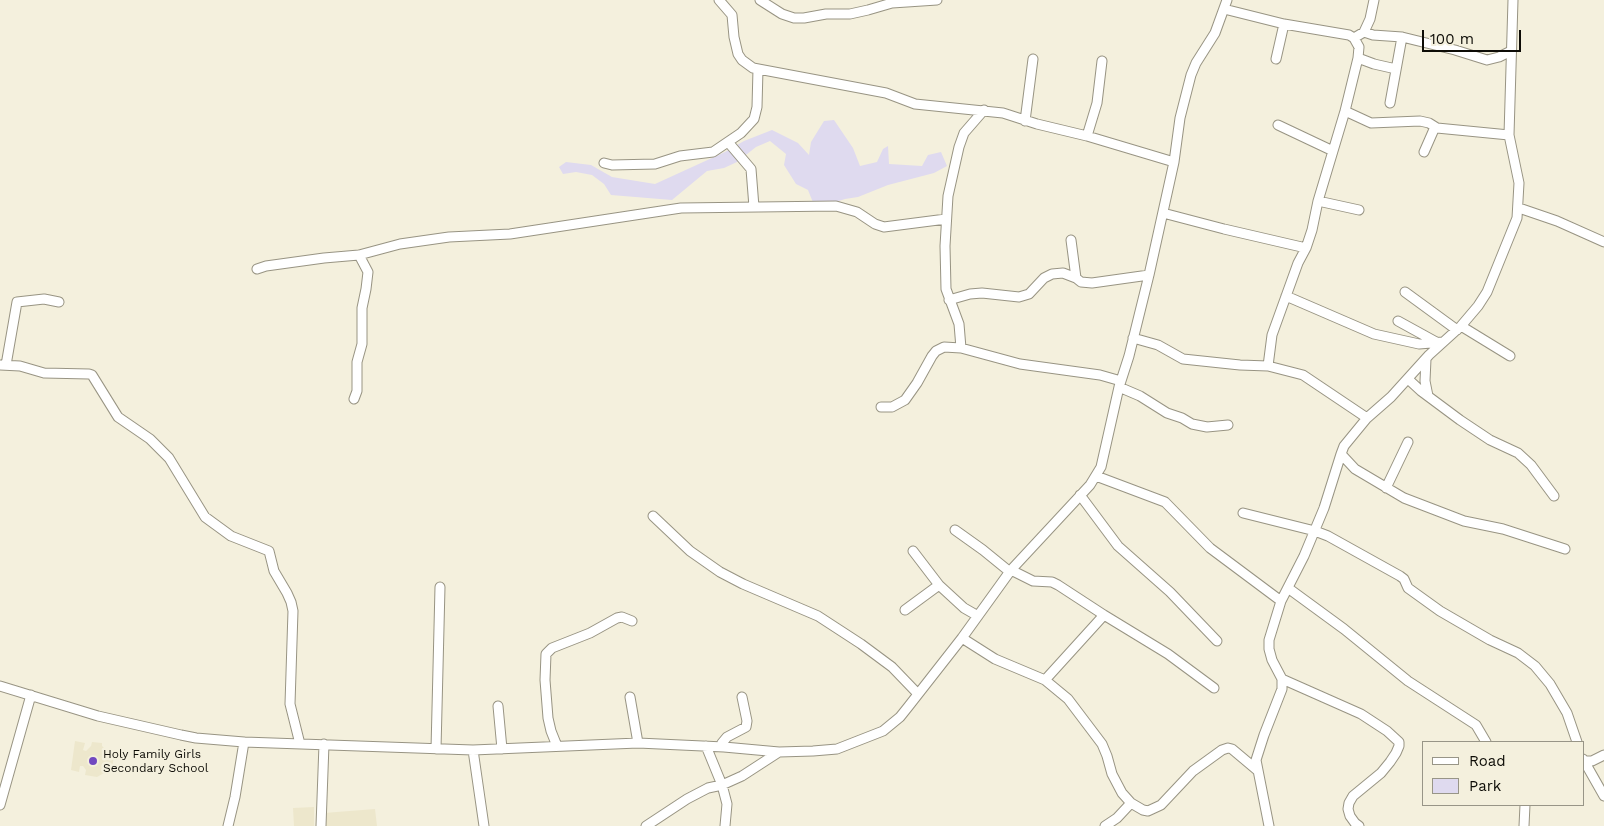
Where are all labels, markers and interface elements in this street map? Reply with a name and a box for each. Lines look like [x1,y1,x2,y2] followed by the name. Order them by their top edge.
[1424,20,1523,52] scale bar
[1430,30,1474,48] text: 100 m
[1422,741,1584,806] legend
[103,747,208,775] place label: Holy Family Girls Secondary School
[1469,752,1506,770] text: Road
[87,755,99,767] marker: Holy Family Girls Secondary School
[1469,777,1501,795] text: Park

